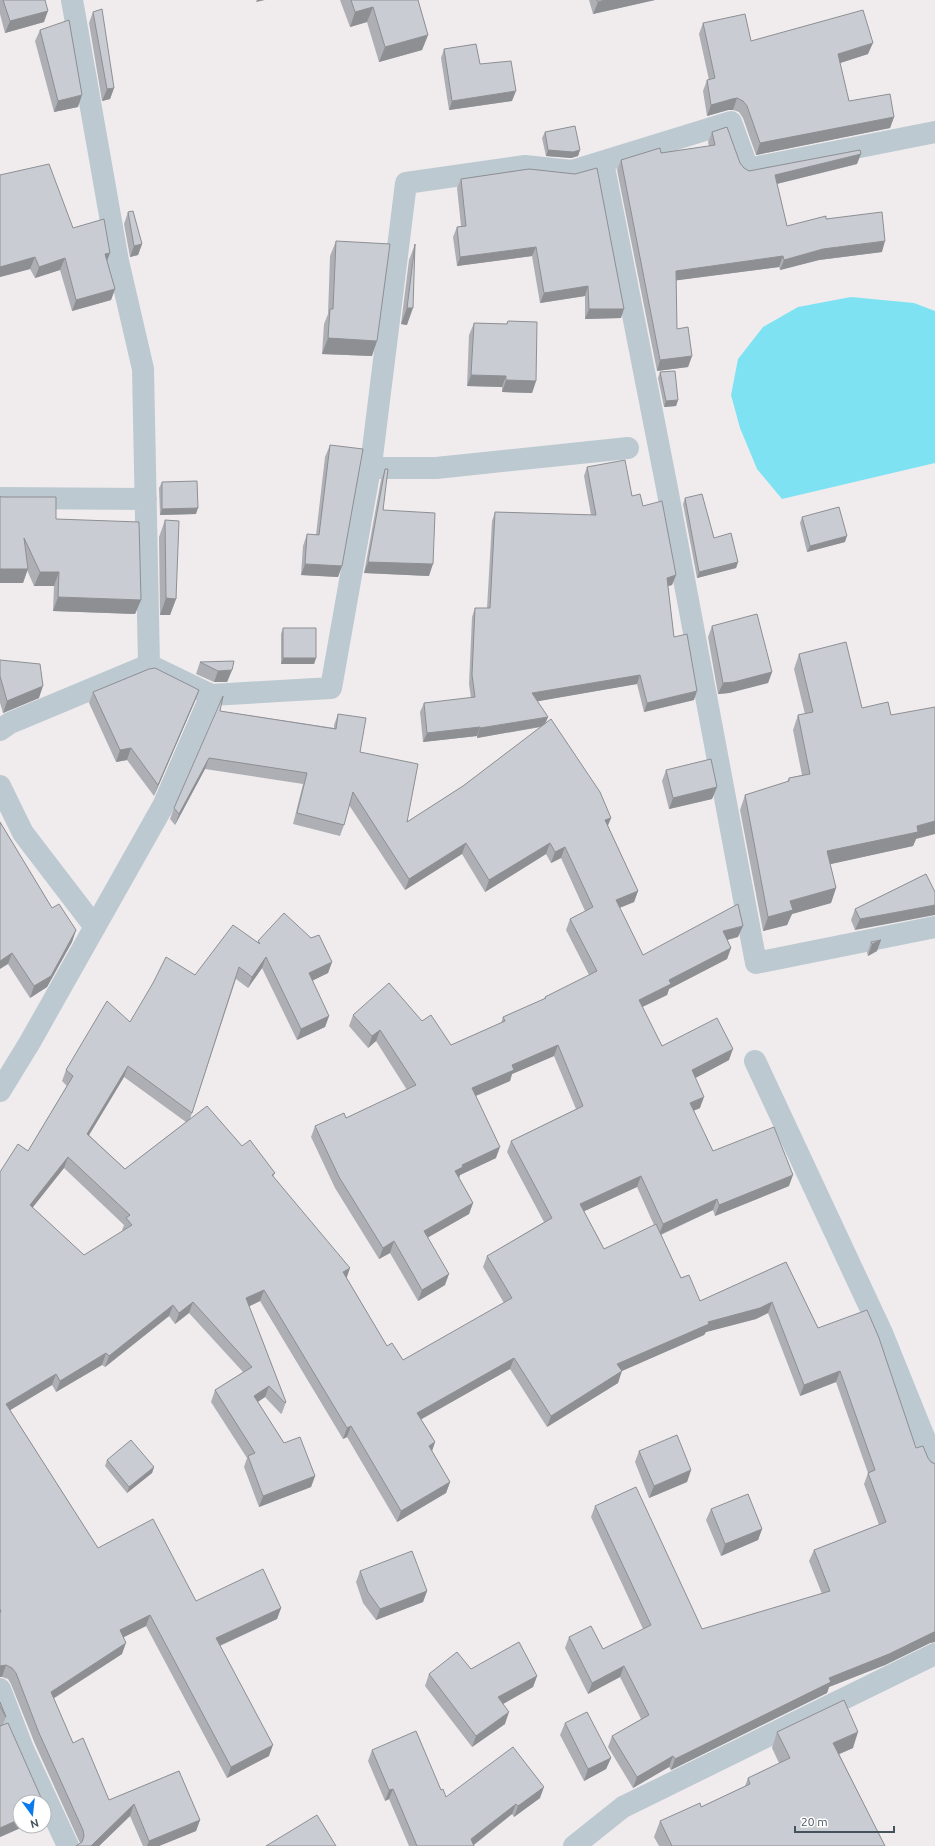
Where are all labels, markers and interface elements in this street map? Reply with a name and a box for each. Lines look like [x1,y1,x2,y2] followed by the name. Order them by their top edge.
[12,1794,52,1834] north arrow
[795,1808,894,1834] scale bar
[801,1815,828,1828] text: 20 m
[29,1817,40,1831] text: N

